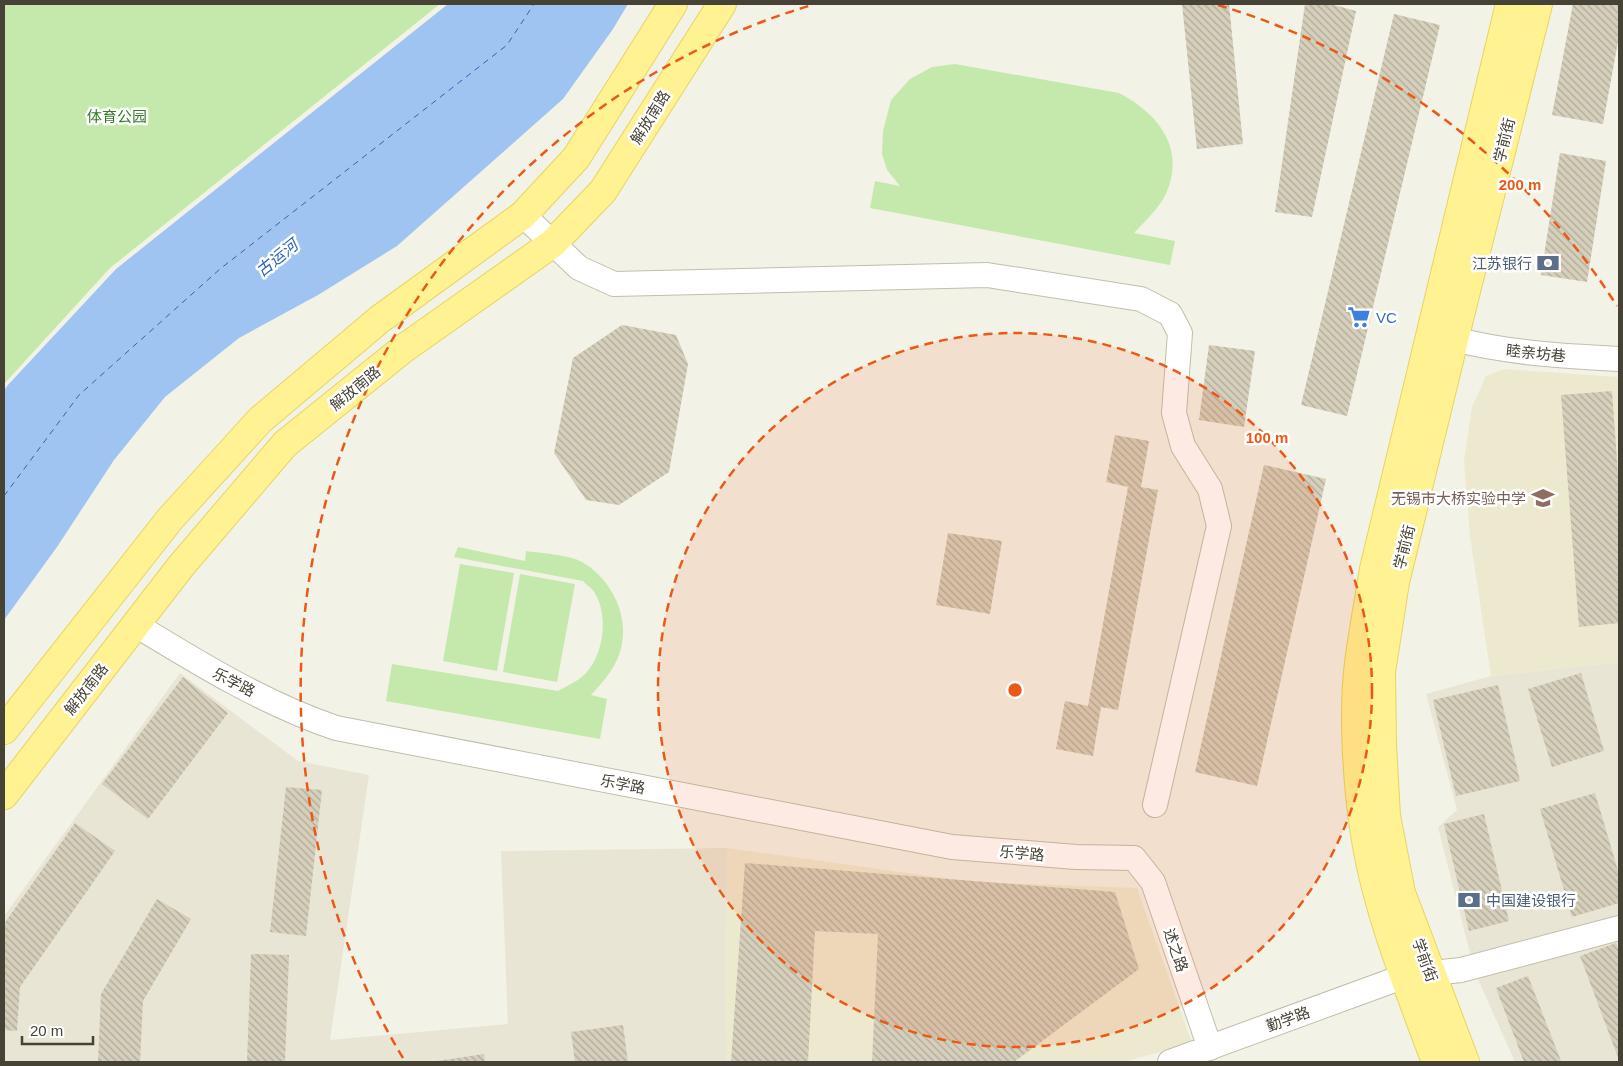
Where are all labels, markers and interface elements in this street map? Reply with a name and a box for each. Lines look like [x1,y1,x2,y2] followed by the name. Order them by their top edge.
[627,87,673,147] street label: 解放南路
[87,108,147,125] park label: 体育公园
[1490,116,1518,164] street label: 学前街
[1499,176,1541,193] text: 200 m
[253,234,303,280] water label: 古运河
[1535,250,1561,276] bank icon: 江苏银行
[1472,255,1532,272] place label: 江苏银行
[1346,304,1372,330] supermarket icon: VC
[1376,309,1397,326] place label: VC
[1505,341,1567,365] street label: 睦亲坊巷
[326,363,384,413] street label: 解放南路
[1246,429,1288,446] text: 100 m
[1530,485,1556,511] school or university icon: 无锡市大桥实验中学
[1391,490,1526,507] place label: 无锡市大桥实验中学
[1390,523,1418,571] street label: 学前街
[61,660,111,718] street label: 解放南路
[210,664,258,700] street label: 乐学路
[1006,681,1024,699] centre of rings
[599,771,647,797] street label: 乐学路
[999,843,1045,863] street label: 乐学路
[1456,887,1482,913] bank icon: 中国建设银行
[1486,892,1576,909] place label: 中国建设银行
[1161,926,1191,974] street label: 述之路
[1409,936,1441,984] street label: 学前街
[1264,1003,1312,1035] street label: 勤学路
[22,1014,94,1046] scale bar
[30,1022,63,1039] text: 20 m

